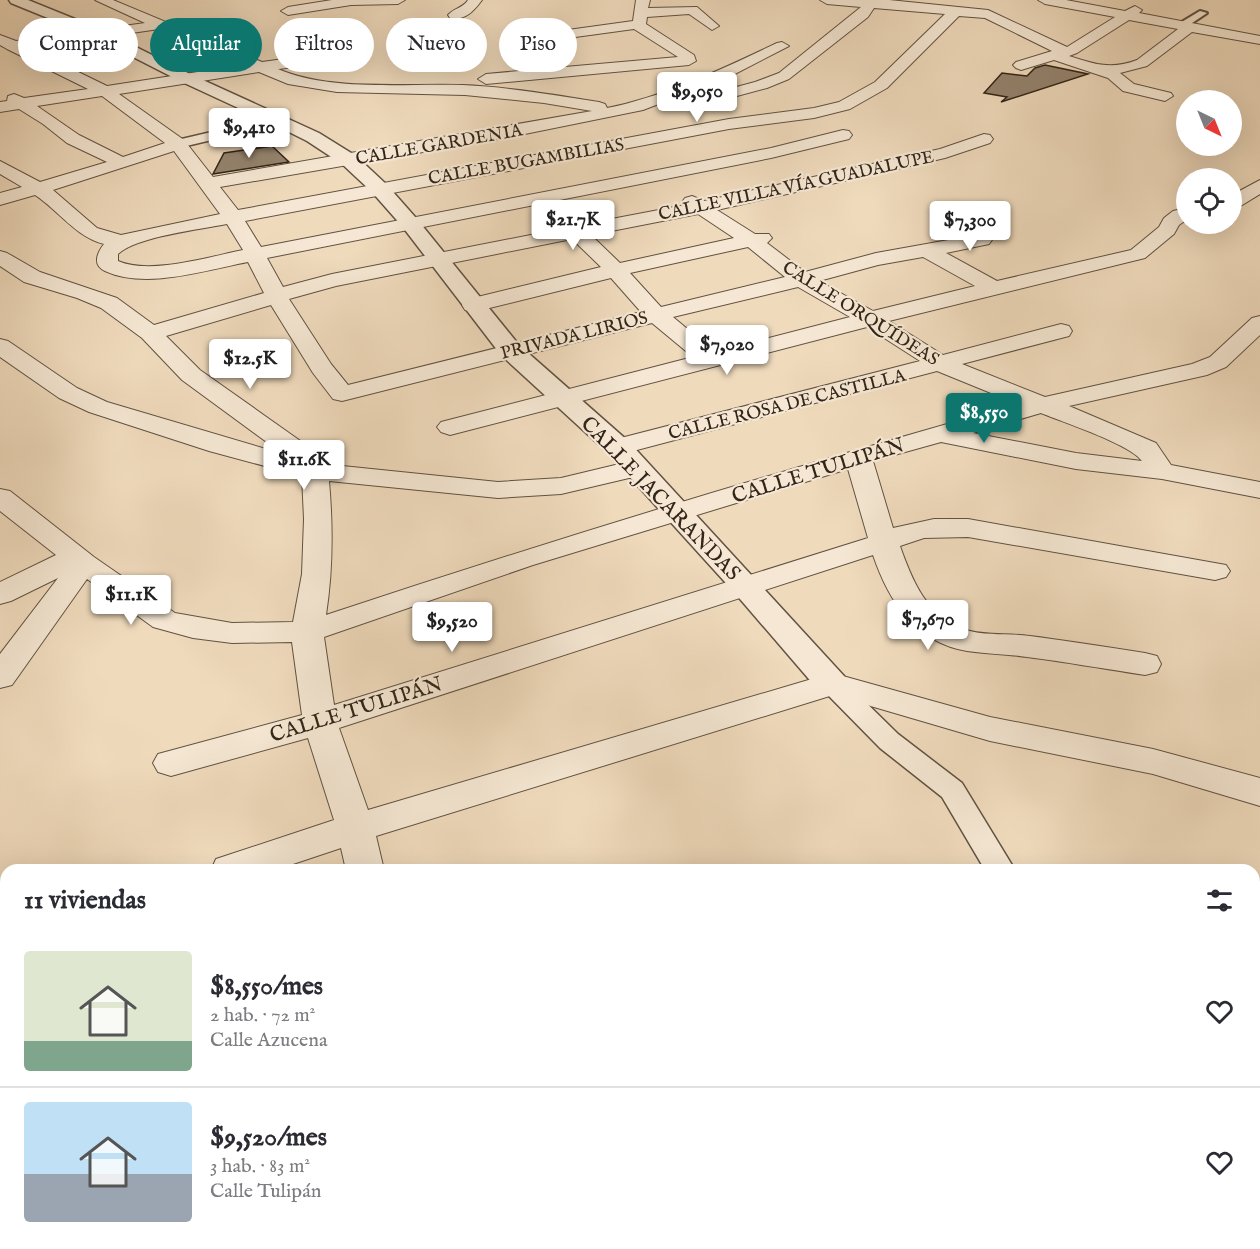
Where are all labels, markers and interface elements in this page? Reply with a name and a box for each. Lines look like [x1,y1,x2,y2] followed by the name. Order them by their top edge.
[18,18,138,72] chip: Comprar
[150,18,262,72] chip: Alquilar
[274,18,374,72] chip: Filtros
[386,18,487,72] chip: Nuevo
[499,18,577,72] chip: Piso
[648,72,746,123] pin: $9,050
[671,79,723,104] text: $9,050
[1176,90,1242,156] north arrow
[1176,90,1242,234] map controls
[200,108,298,159] pin: $9,410
[223,115,275,140] text: $9,410
[354,119,525,171] street label: CALLE GARDENIA
[427,134,626,191] street label: CALLE BUGAMBILIAS
[656,144,936,227] street label: CALLE VILLA VÍA GUADALUPE
[1176,168,1242,234] button: locate
[524,200,622,251] pin: $21.7K
[921,201,1019,252] pin: $7,300
[546,207,600,232] text: $21.7K
[944,208,996,233] text: $7,300
[778,255,944,372] street label: CALLE ORQUÍDEAS
[498,307,650,366] street label: PRIVADA LIRIOS
[678,325,776,376] pin: $7,020
[700,332,754,357] text: $7,020
[201,339,299,390] pin: $12.5K
[223,346,277,371] text: $12.5K
[666,365,909,446] street label: CALLE ROSA DE CASTILLA
[935,393,1033,444] pin: $8,550
[960,400,1008,425] text: $8,550
[574,411,746,587] street label: CALLE JACARANDAS
[729,431,908,511] street label: CALLE TULIPÁN
[255,440,353,491] pin: $11.6K
[277,447,331,472] text: $11.6K
[82,575,180,626] pin: $11.1K
[105,582,157,607] text: $11.1K
[879,600,977,651] pin: $7,670
[403,602,501,653] pin: $9,520
[901,607,955,632] text: $7,670
[426,609,478,634] text: $9,520
[267,670,446,750] street label: CALLE TULIPÁN
[24,884,146,917] text: 11 viviendas
[1203,884,1236,917] icon: filters
[210,970,323,1003] text: $8,550/mes
[72,975,144,1047] icon: home
[1203,995,1236,1028] icon: heart
[210,1003,315,1028] text: 2 hab. · 72 m²
[210,1028,328,1053] text: Calle Azucena
[210,1121,327,1154] text: $9,520/mes
[72,1126,144,1198] icon: home
[1203,1146,1236,1179] icon: heart
[210,1154,310,1179] text: 3 hab. · 83 m²
[210,1179,321,1204] text: Calle Tulipán

